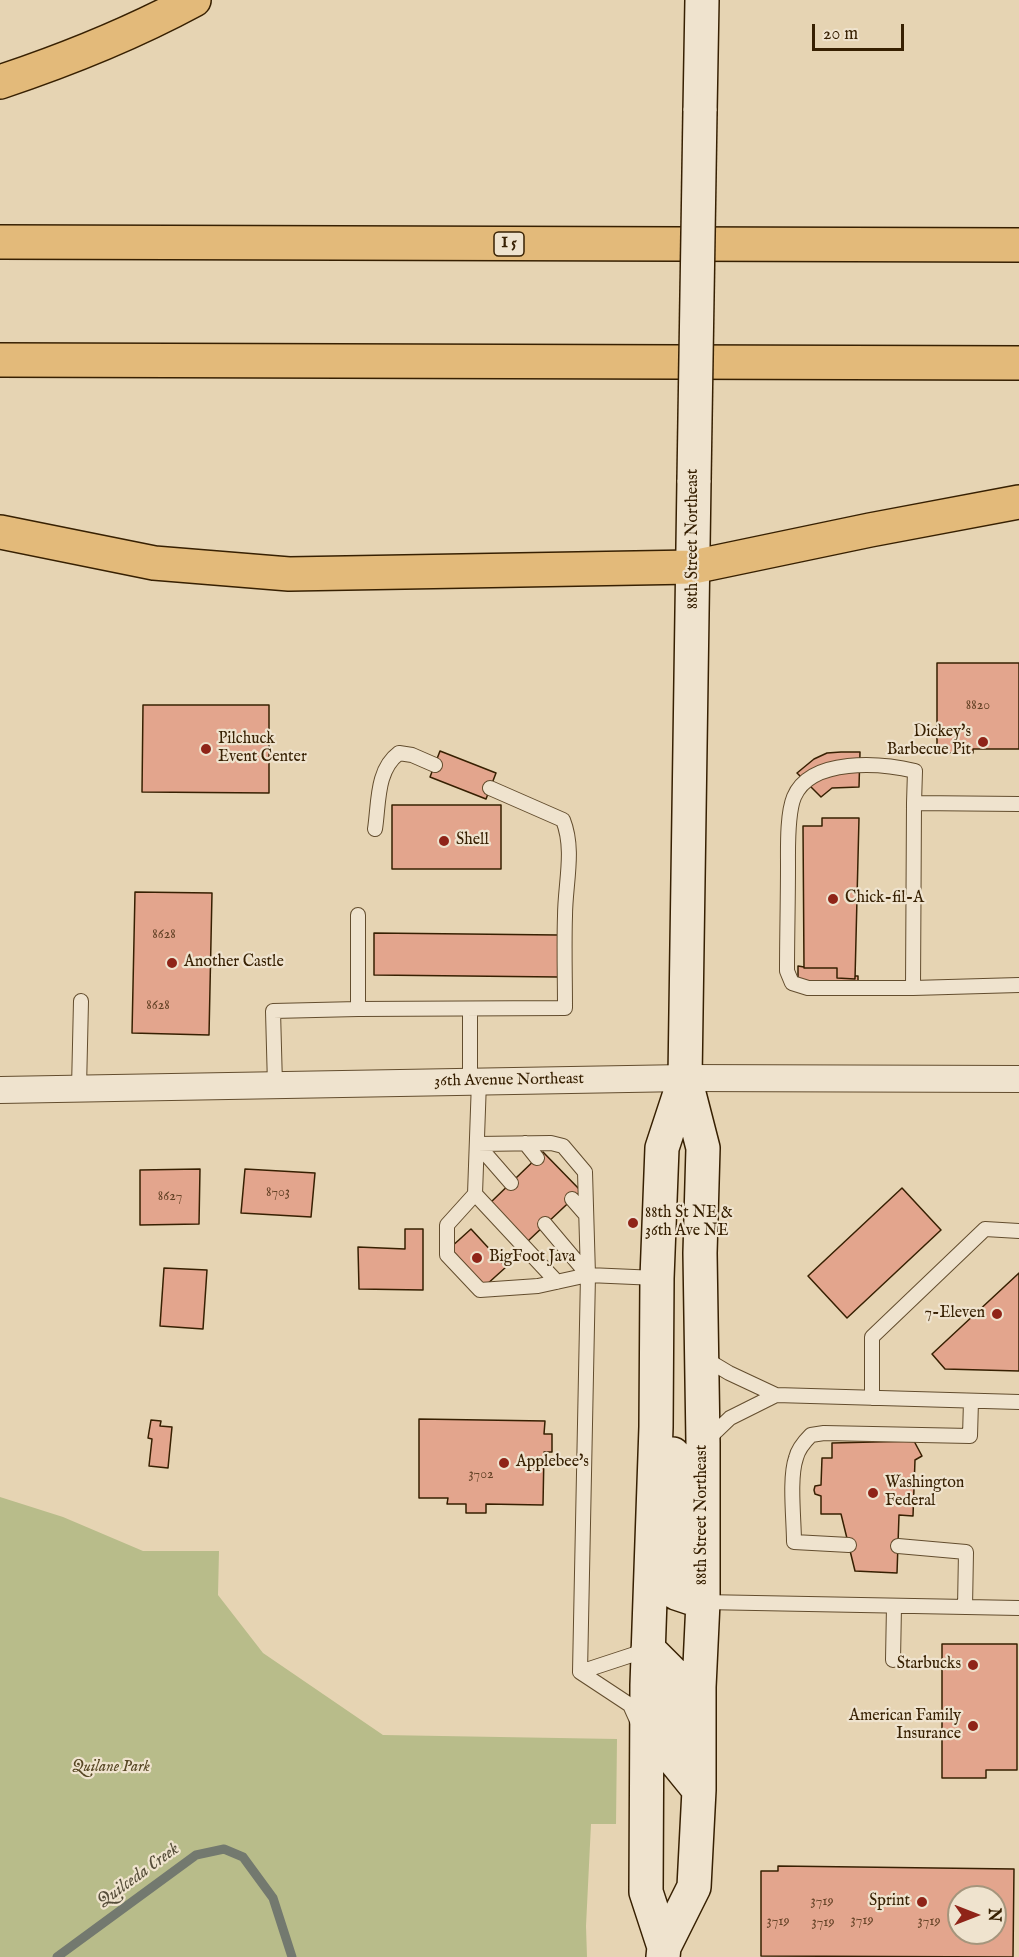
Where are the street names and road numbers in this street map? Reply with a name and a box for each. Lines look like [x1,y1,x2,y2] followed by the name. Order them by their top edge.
[494,232,524,256] road number: I 5
[684,469,704,609] street label: 88th Street Northeast
[434,1070,584,1092] street label: 36th Avenue Northeast
[693,1445,713,1585] street label: 88th Street Northeast

